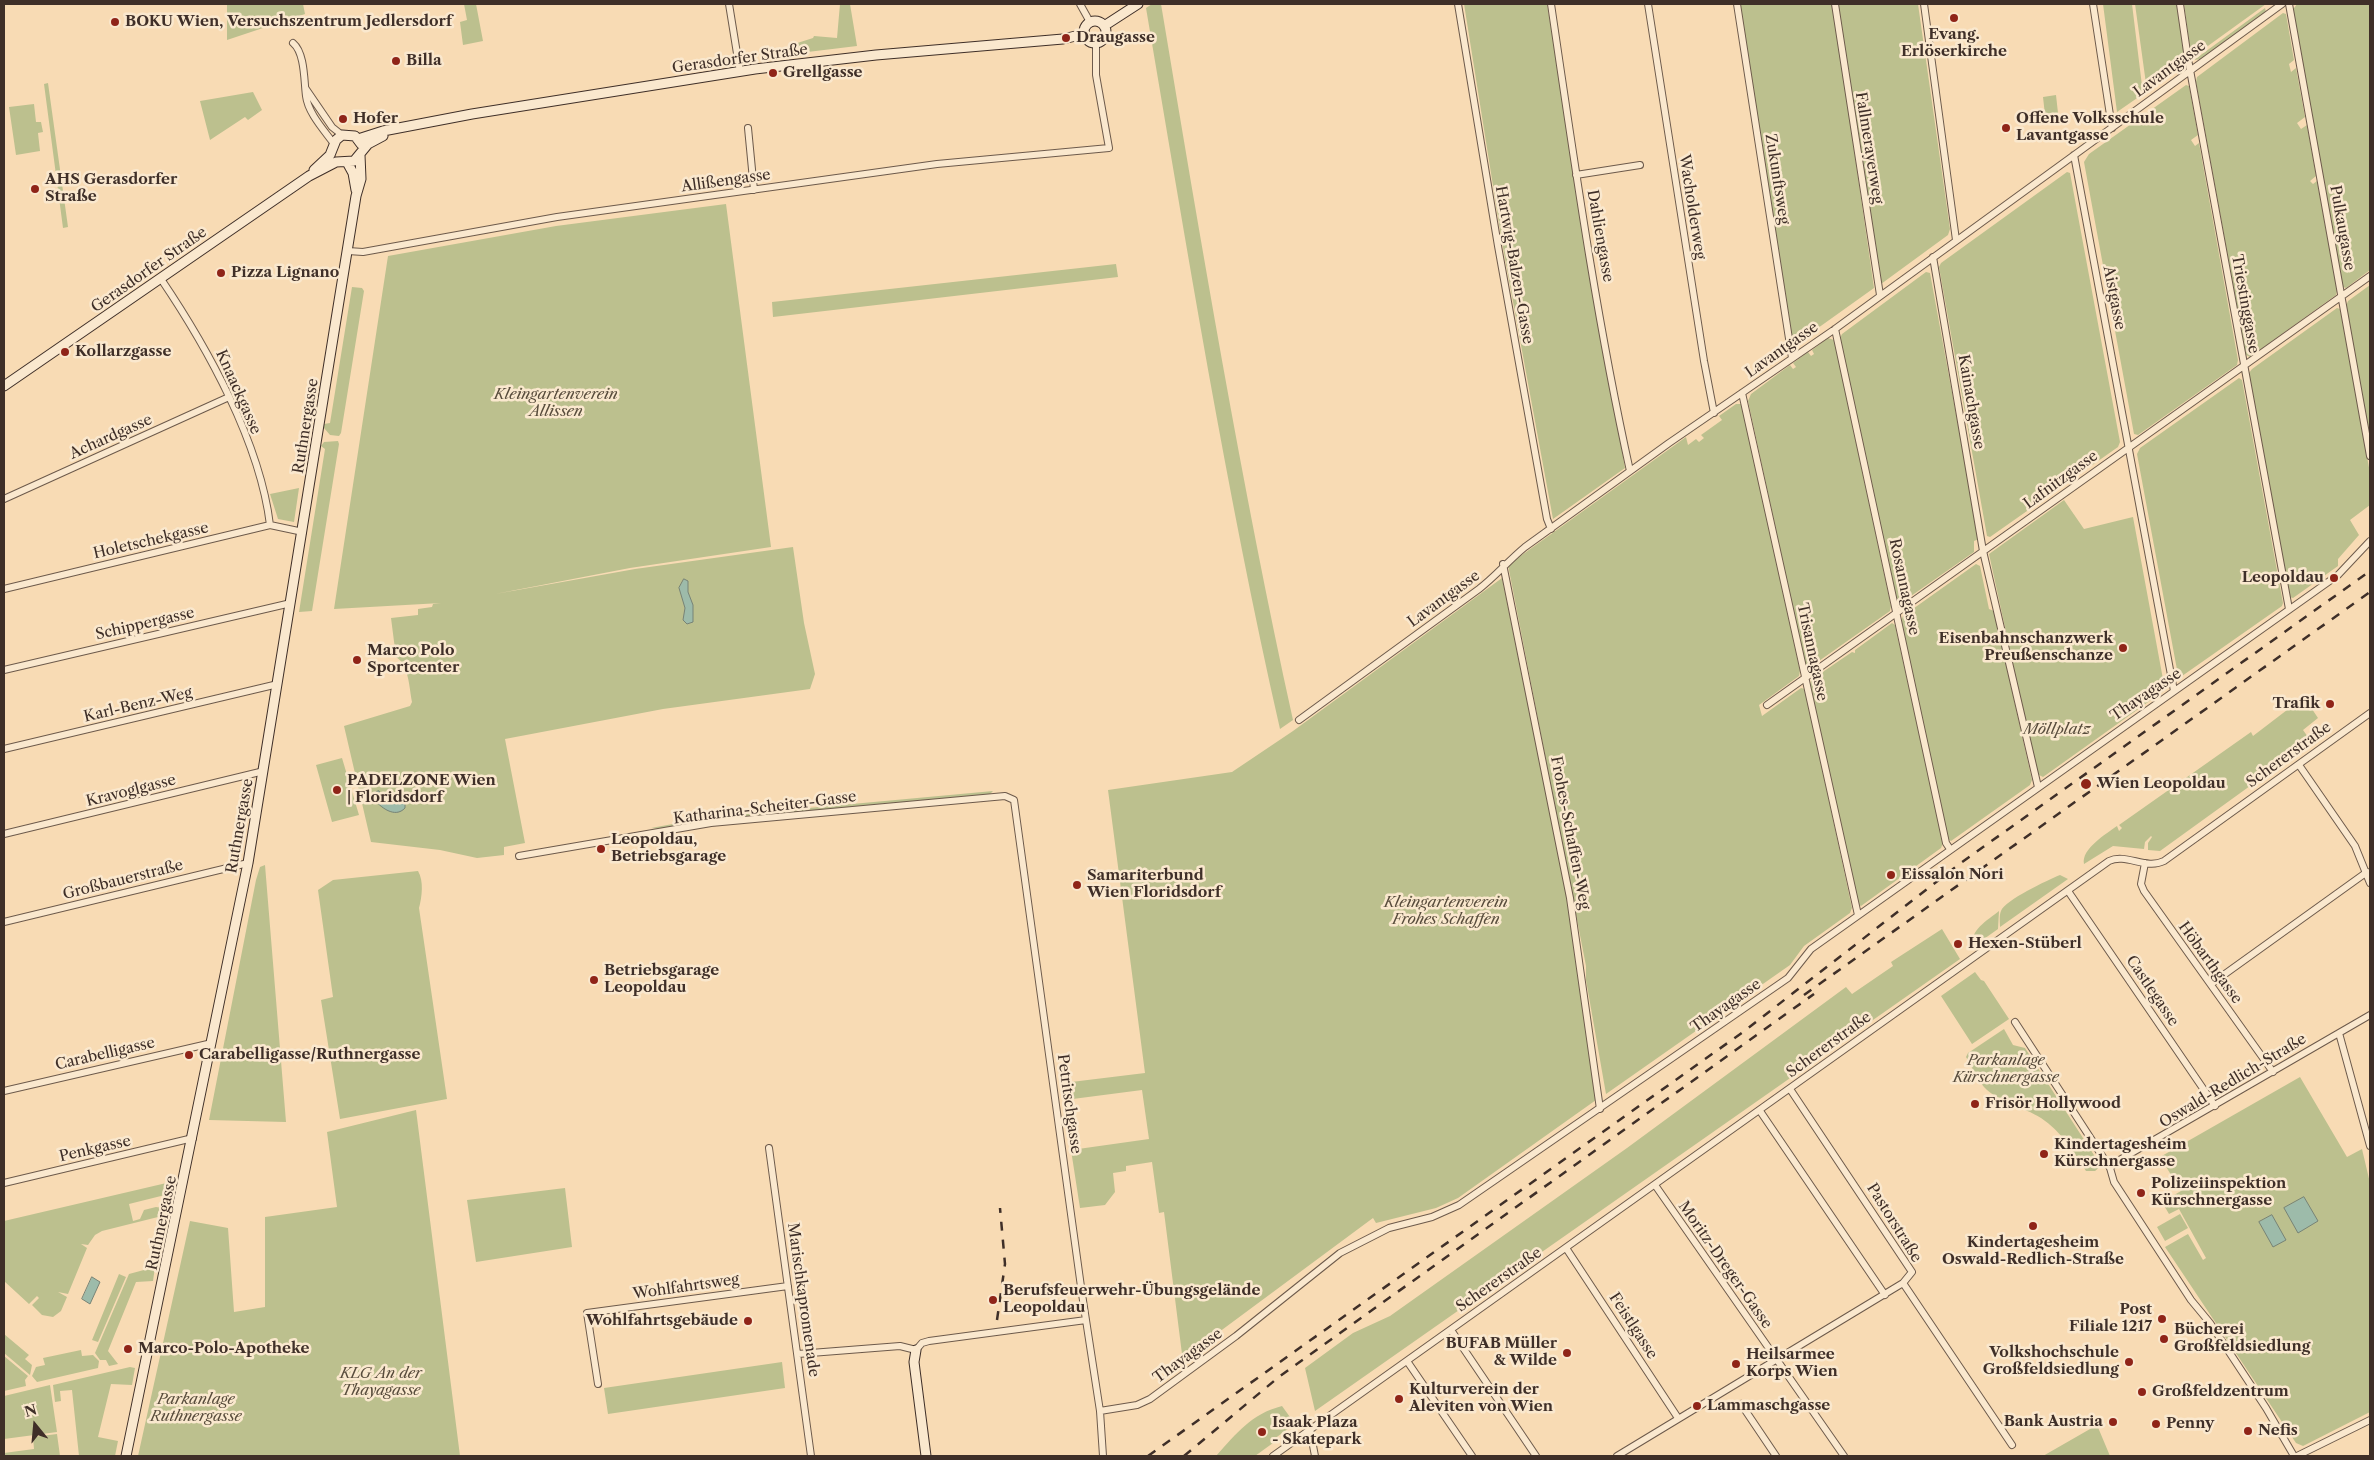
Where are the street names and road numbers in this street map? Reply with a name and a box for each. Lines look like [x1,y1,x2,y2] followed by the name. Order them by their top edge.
[2130,37,2210,101] street label: Lavantgasse
[671,41,809,77] street label: Gerasdorfer Straße
[1851,91,1887,205] street label: Fallmerayerweg
[1761,132,1793,226] street label: Zukunftsweg
[1675,153,1709,261] street label: Wacholderweg
[680,166,772,196] street label: Allißengasse
[1491,184,1537,346] street label: Hartwig-Balzen-Gasse
[2326,184,2358,272] street label: Pulkaugasse
[1583,188,1617,284] street label: Dahliengasse
[88,223,210,317] street label: Gerasdorfer Straße
[2227,253,2263,355] street label: Triestinggasse
[2099,265,2129,331] street label: Aistgasse
[1742,318,1822,382] street label: Lavantgasse
[211,347,265,437] street label: Knaackgasse
[1954,353,1988,451] street label: Kainachgasse
[290,377,322,475] street label: Ruthnergasse
[67,411,155,463] street label: Achardgasse
[2020,447,2102,513] street label: Lafnitzgasse
[92,519,210,563] street label: Holetschekgasse
[1885,537,1923,637] street label: Rosannagasse
[1404,567,1484,631] street label: Lavantgasse
[1793,601,1831,703] street label: Trisannagasse
[94,604,196,644] street label: Schippergasse
[2107,665,2185,725] street label: Thayagasse
[82,684,194,726] street label: Karl-Benz-Weg
[2243,718,2335,792] street label: Schererstraße
[1546,755,1594,911] street label: Frohes-Schaffen-Weg
[84,771,178,811] street label: Kravoglgasse
[223,777,257,875] street label: Ruthnergasse
[672,788,858,828] street label: Katharina-Scheiter-Gasse
[61,856,185,904] street label: Großbauerstraße
[2174,919,2246,1007] street label: Höbarthgasse
[2122,952,2182,1030] street label: Castlegasse
[1688,975,1764,1037] street label: Thayagasse
[1783,1008,1875,1082] street label: Schererstraße
[2156,1030,2310,1132] street label: Oswald-Redlich-Straße
[53,1034,157,1074] street label: Carabelligasse
[1053,1053,1085,1155] street label: Petritschgasse
[57,1132,133,1166] street label: Penkgasse
[143,1174,181,1272] street label: Ruthnergasse
[1863,1180,1925,1266] street label: Pastorstraße
[1674,1198,1776,1332] street label: Moritz-Dreger-Gasse
[783,1222,823,1378] street label: Marischkapromenade
[1453,1244,1545,1316] street label: Schererstraße
[632,1271,740,1303] street label: Wohlfahrtsweg
[1605,1289,1661,1363] street label: Feistlgasse
[1150,1325,1226,1387] street label: Thayagasse

